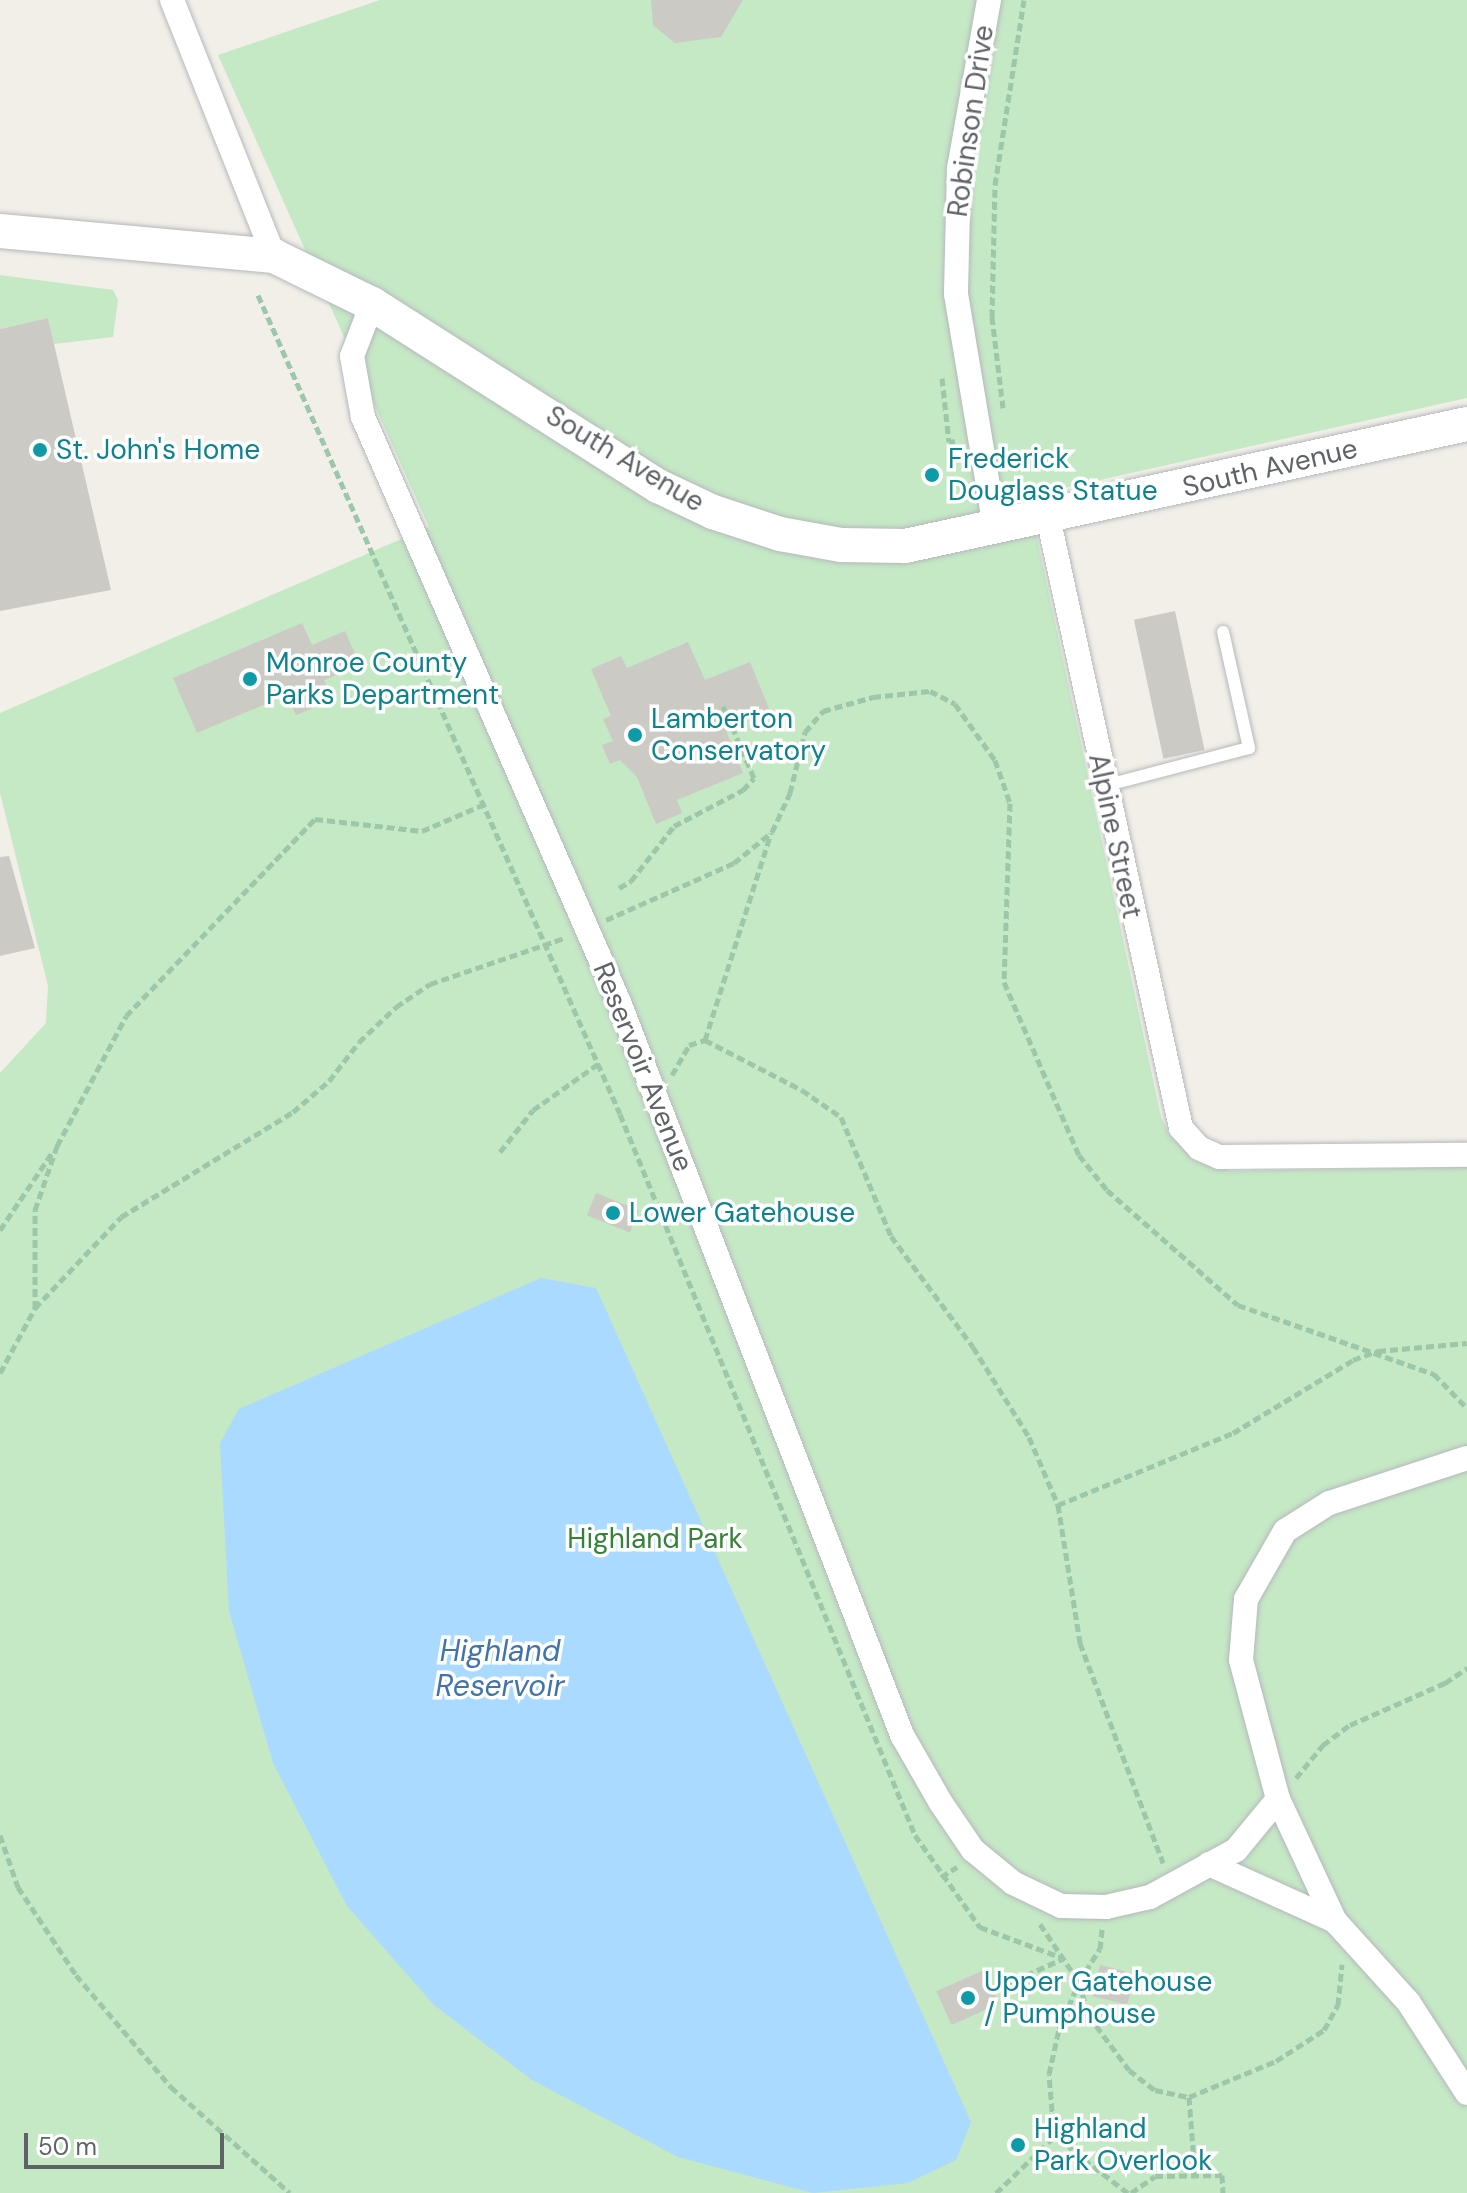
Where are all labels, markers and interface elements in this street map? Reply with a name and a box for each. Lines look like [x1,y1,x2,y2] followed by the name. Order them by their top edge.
[941,23,1001,219] street label: Robinson Drive
[540,399,710,519] street label: South Avenue
[1179,432,1361,504] street label: South Avenue
[56,433,260,467] place label: St. John's Home
[31,441,49,459] marker: St. John's Home
[948,442,1158,508] place label: Frederick Douglass Statue
[923,466,941,484] marker: Frederick Douglass Statue
[266,646,499,712] place label: Monroe County Parks Department
[241,670,259,688] marker: Monroe County Parks Department
[651,702,826,768] place label: Lamberton Conservatory
[626,726,644,744] marker: Lamberton Conservatory
[1081,750,1149,922] street label: Alpine Street
[586,958,700,1176] street label: Reservoir Avenue
[629,1196,855,1230] place label: Lower Gatehouse
[604,1204,622,1222] marker: Lower Gatehouse
[567,1522,743,1556] park label: Highland Park
[435,1633,565,1704] water label: Highland Reservoir
[984,1965,1212,2031] place label: Upper Gatehouse / Pumphouse
[959,1989,977,2007] marker: Upper Gatehouse / Pumphouse
[1034,2112,1212,2178] place label: Highland Park Overlook
[28,2117,228,2167] scale bar
[38,2131,97,2162] text: 50 m
[1009,2136,1027,2154] marker: Highland Park Overlook

